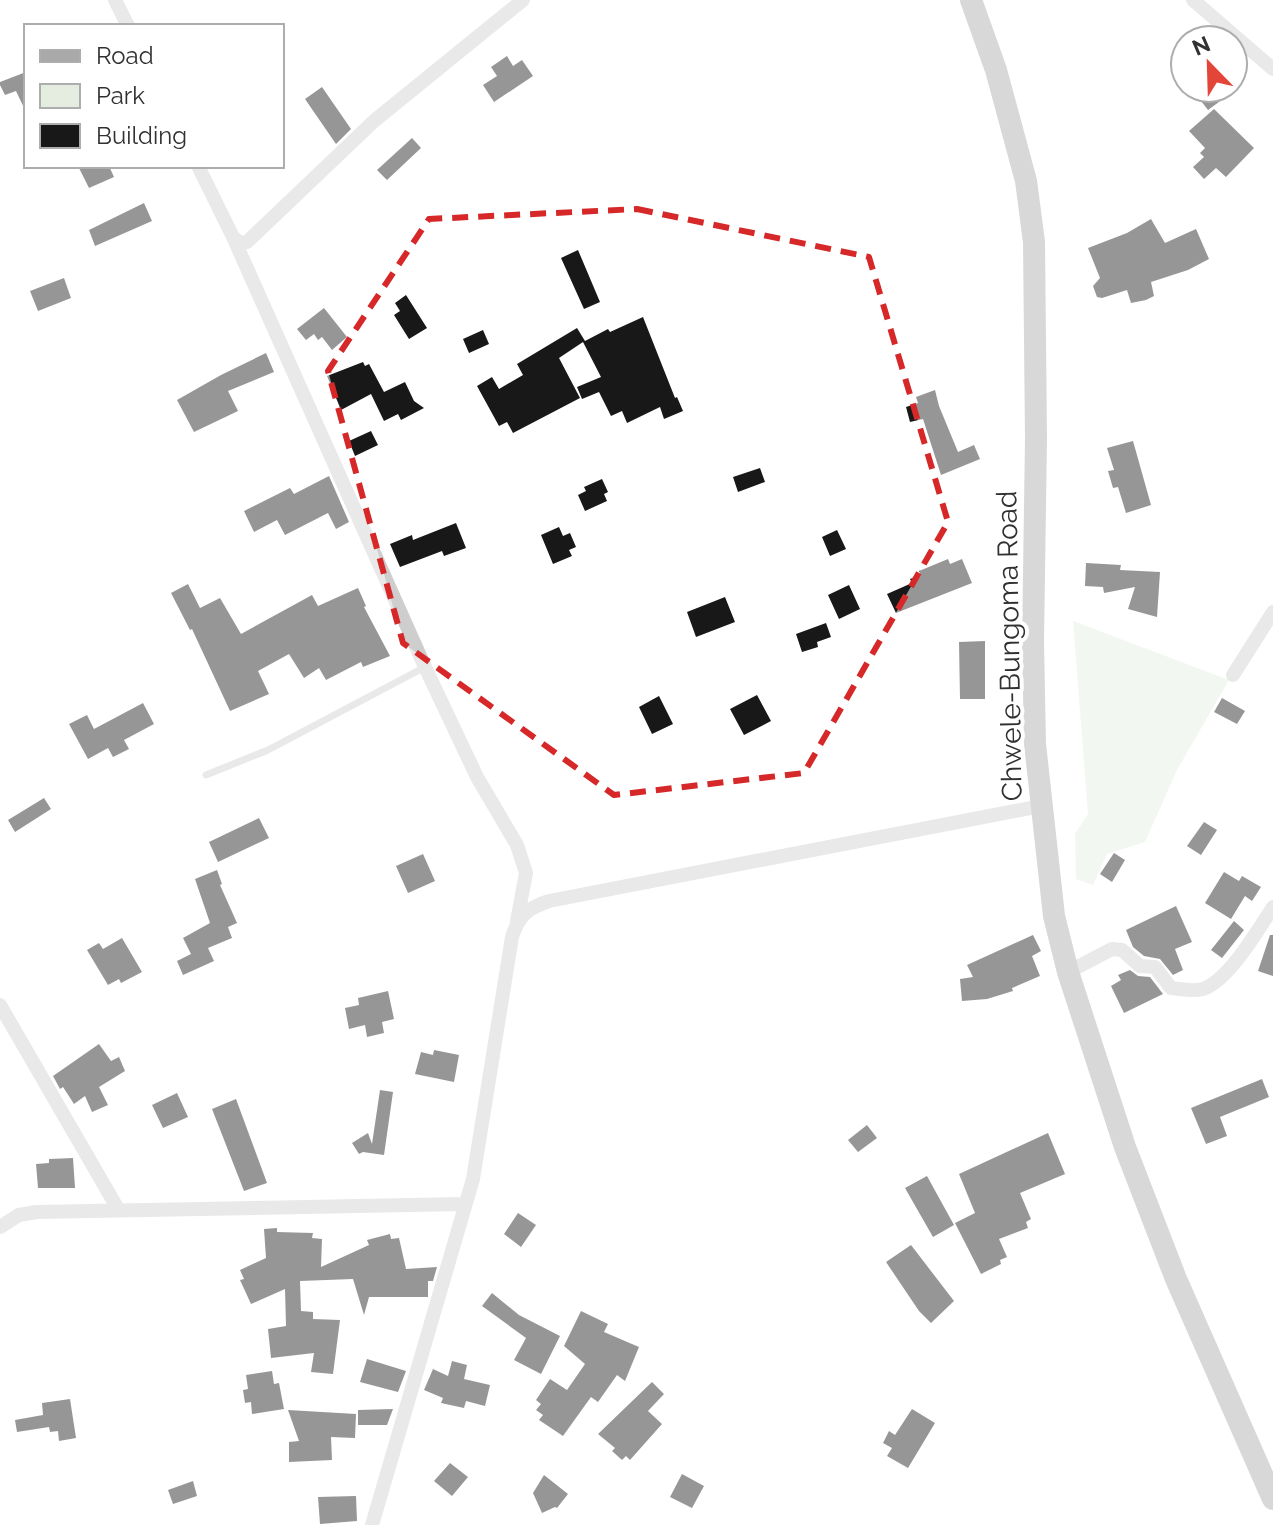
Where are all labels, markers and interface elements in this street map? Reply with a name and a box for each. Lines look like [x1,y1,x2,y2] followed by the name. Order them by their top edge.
[24,24,284,168] legend
[1169,24,1249,104] north arrow
[1188,30,1214,61] text: N
[96,41,154,70] text: Road
[96,81,145,110] text: Park
[96,121,187,150] text: Building
[990,490,1029,802] street label: Chwele-Bungoma Road

